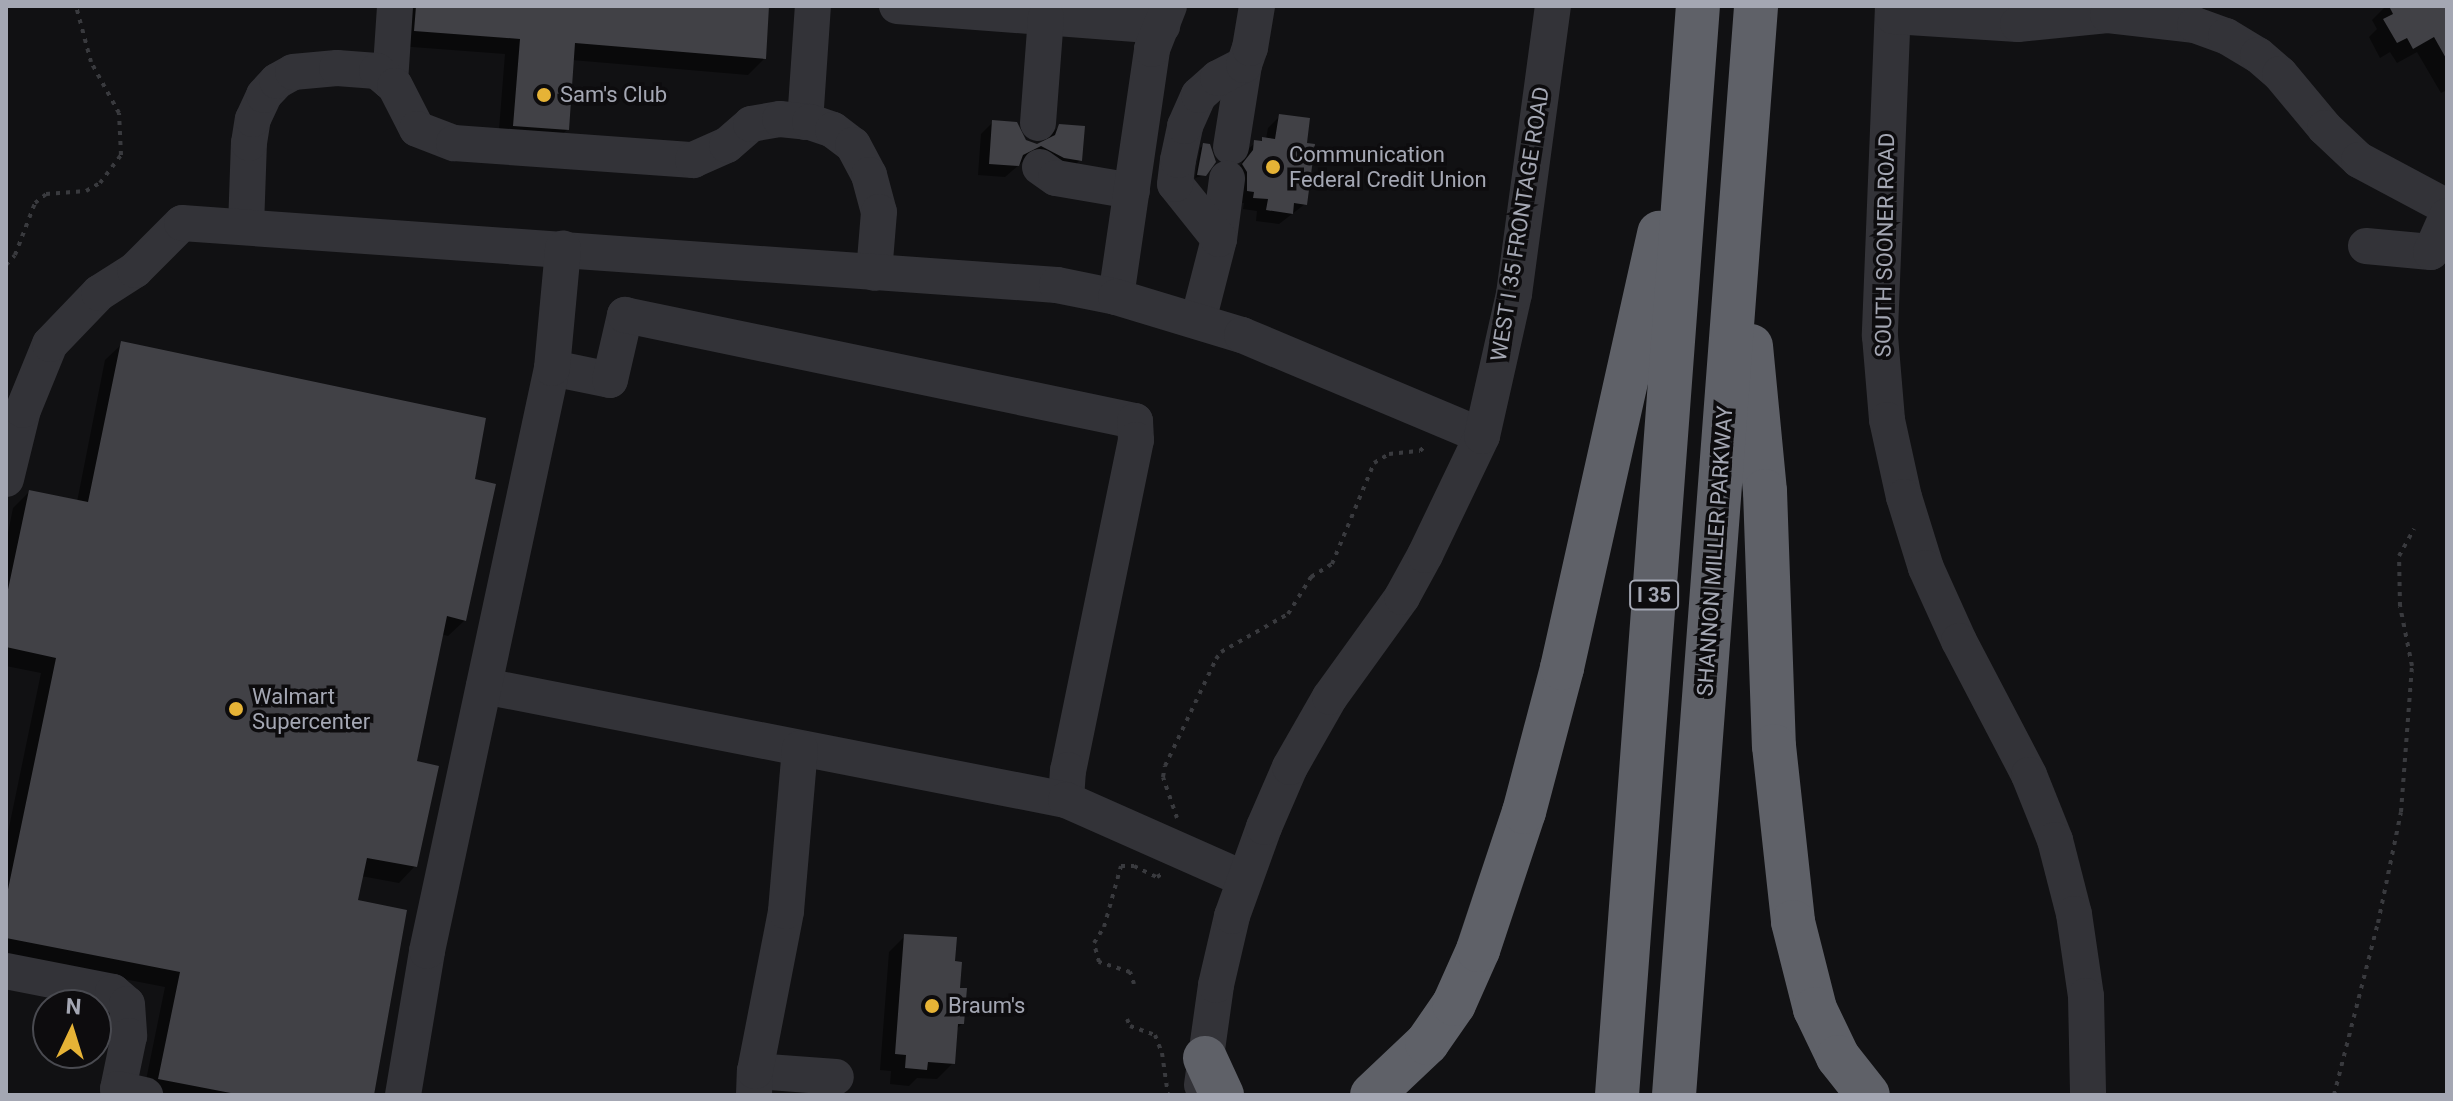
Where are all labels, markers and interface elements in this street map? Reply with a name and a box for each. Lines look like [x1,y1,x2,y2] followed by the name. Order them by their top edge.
[560,82,667,108] place label: Sam's Club
[1485,85,1555,363] street label: WEST I 35 FRONTAGE ROAD
[535,86,553,104] marker: Sam's Club
[1870,133,1900,357] street label: SOUTH SOONER ROAD
[1289,141,1487,192] place label: Communication Federal Credit Union
[1264,158,1282,176] marker: Communication Federal Credit Union
[1692,405,1738,697] street label: SHANNON MILLER PARKWAY
[1628,579,1680,611] road number: I 35
[252,683,370,734] place label: Walmart Supercenter
[227,700,245,718] marker: Walmart Supercenter
[32,989,112,1069] north arrow
[948,993,1025,1019] place label: Braum's
[65,994,82,1020] text: N
[923,997,941,1015] marker: Braum's

